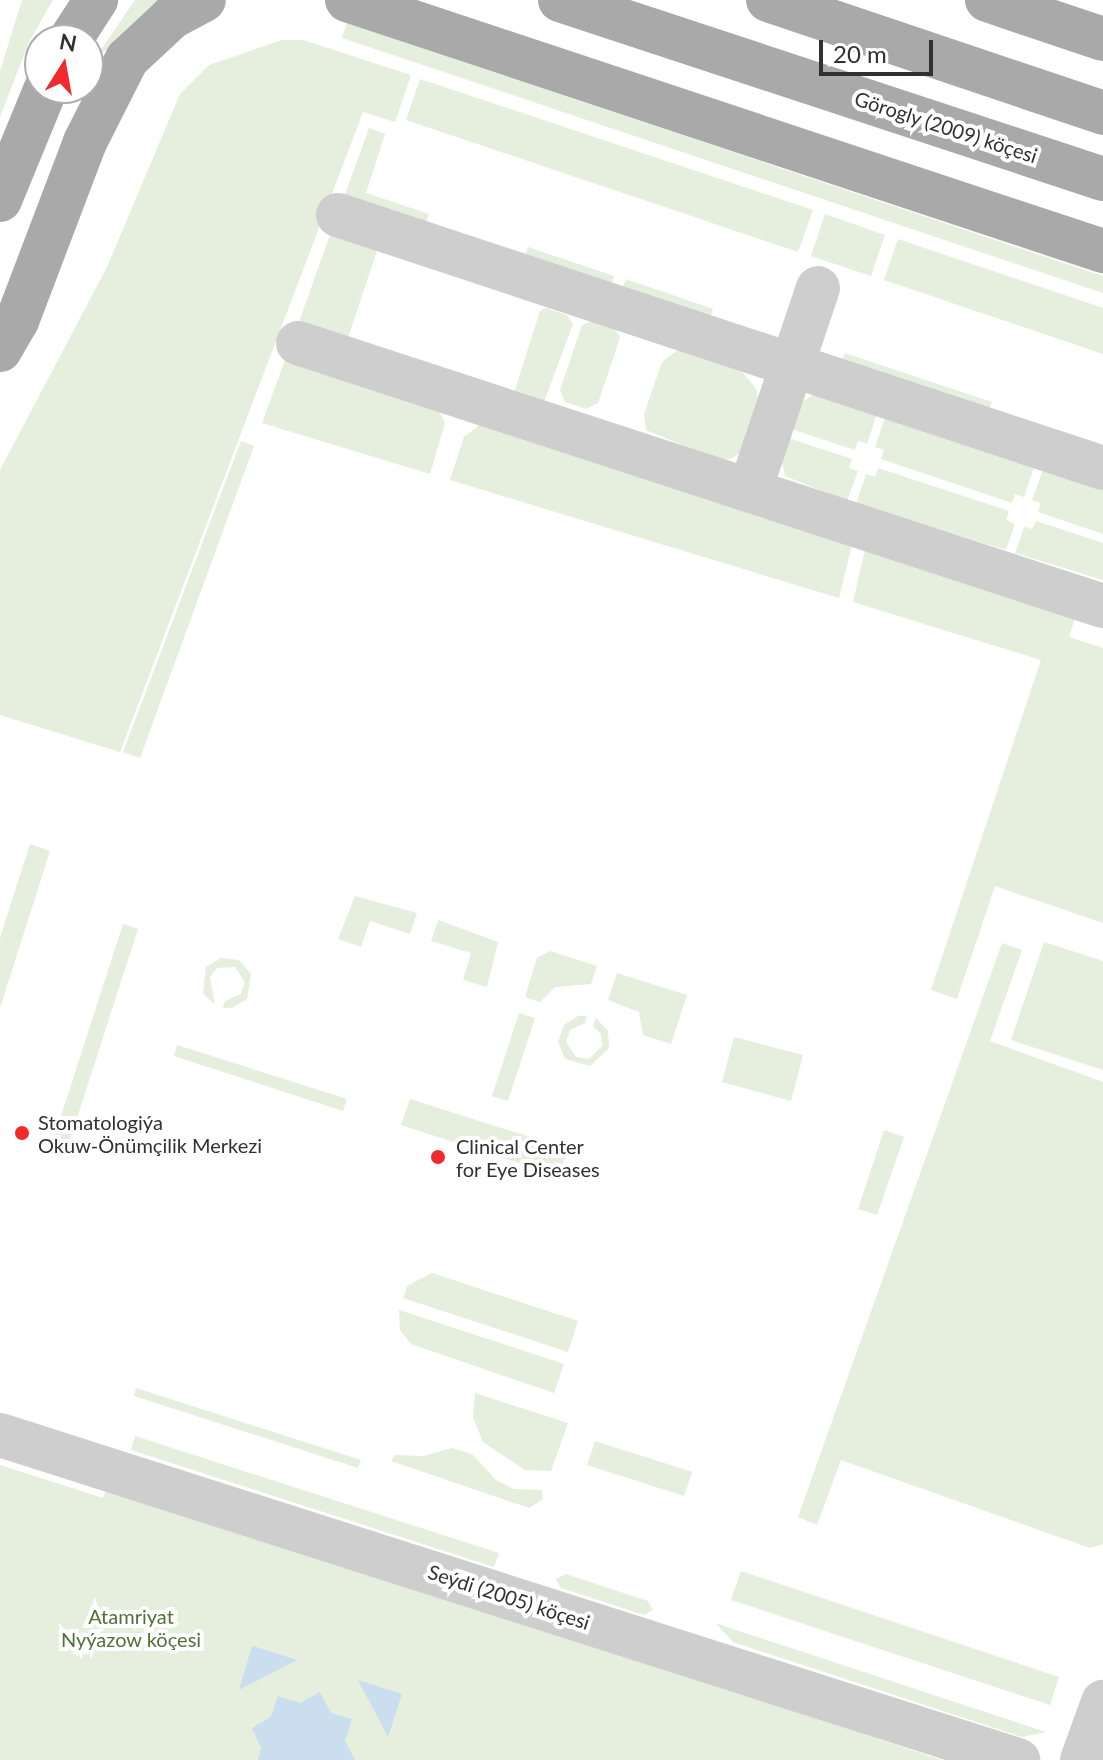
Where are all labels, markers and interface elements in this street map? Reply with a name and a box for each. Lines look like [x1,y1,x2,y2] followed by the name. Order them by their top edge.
[24,24,104,104] north arrow
[823,24,937,74] scale bar
[57,27,79,57] text: N
[833,39,887,68] text: 20 m
[851,86,1041,168] street label: Görogly (2009) köçesi
[38,1110,262,1157] place label: Stomatologiýa Okuw-Önümçilik Merkezi
[13,1124,31,1142] marker: Stomatologiýa Okuw-Önümçilik Merkezi
[456,1134,600,1181] place label: Clinical Center for Eye Diseases
[427,1146,449,1168] marker: Clinical Center for Eye Diseases
[425,1560,593,1634] street label: Seýdi (2005) köçesi
[61,1605,201,1652] park label: Atamriyat Nyýazow köçesi

